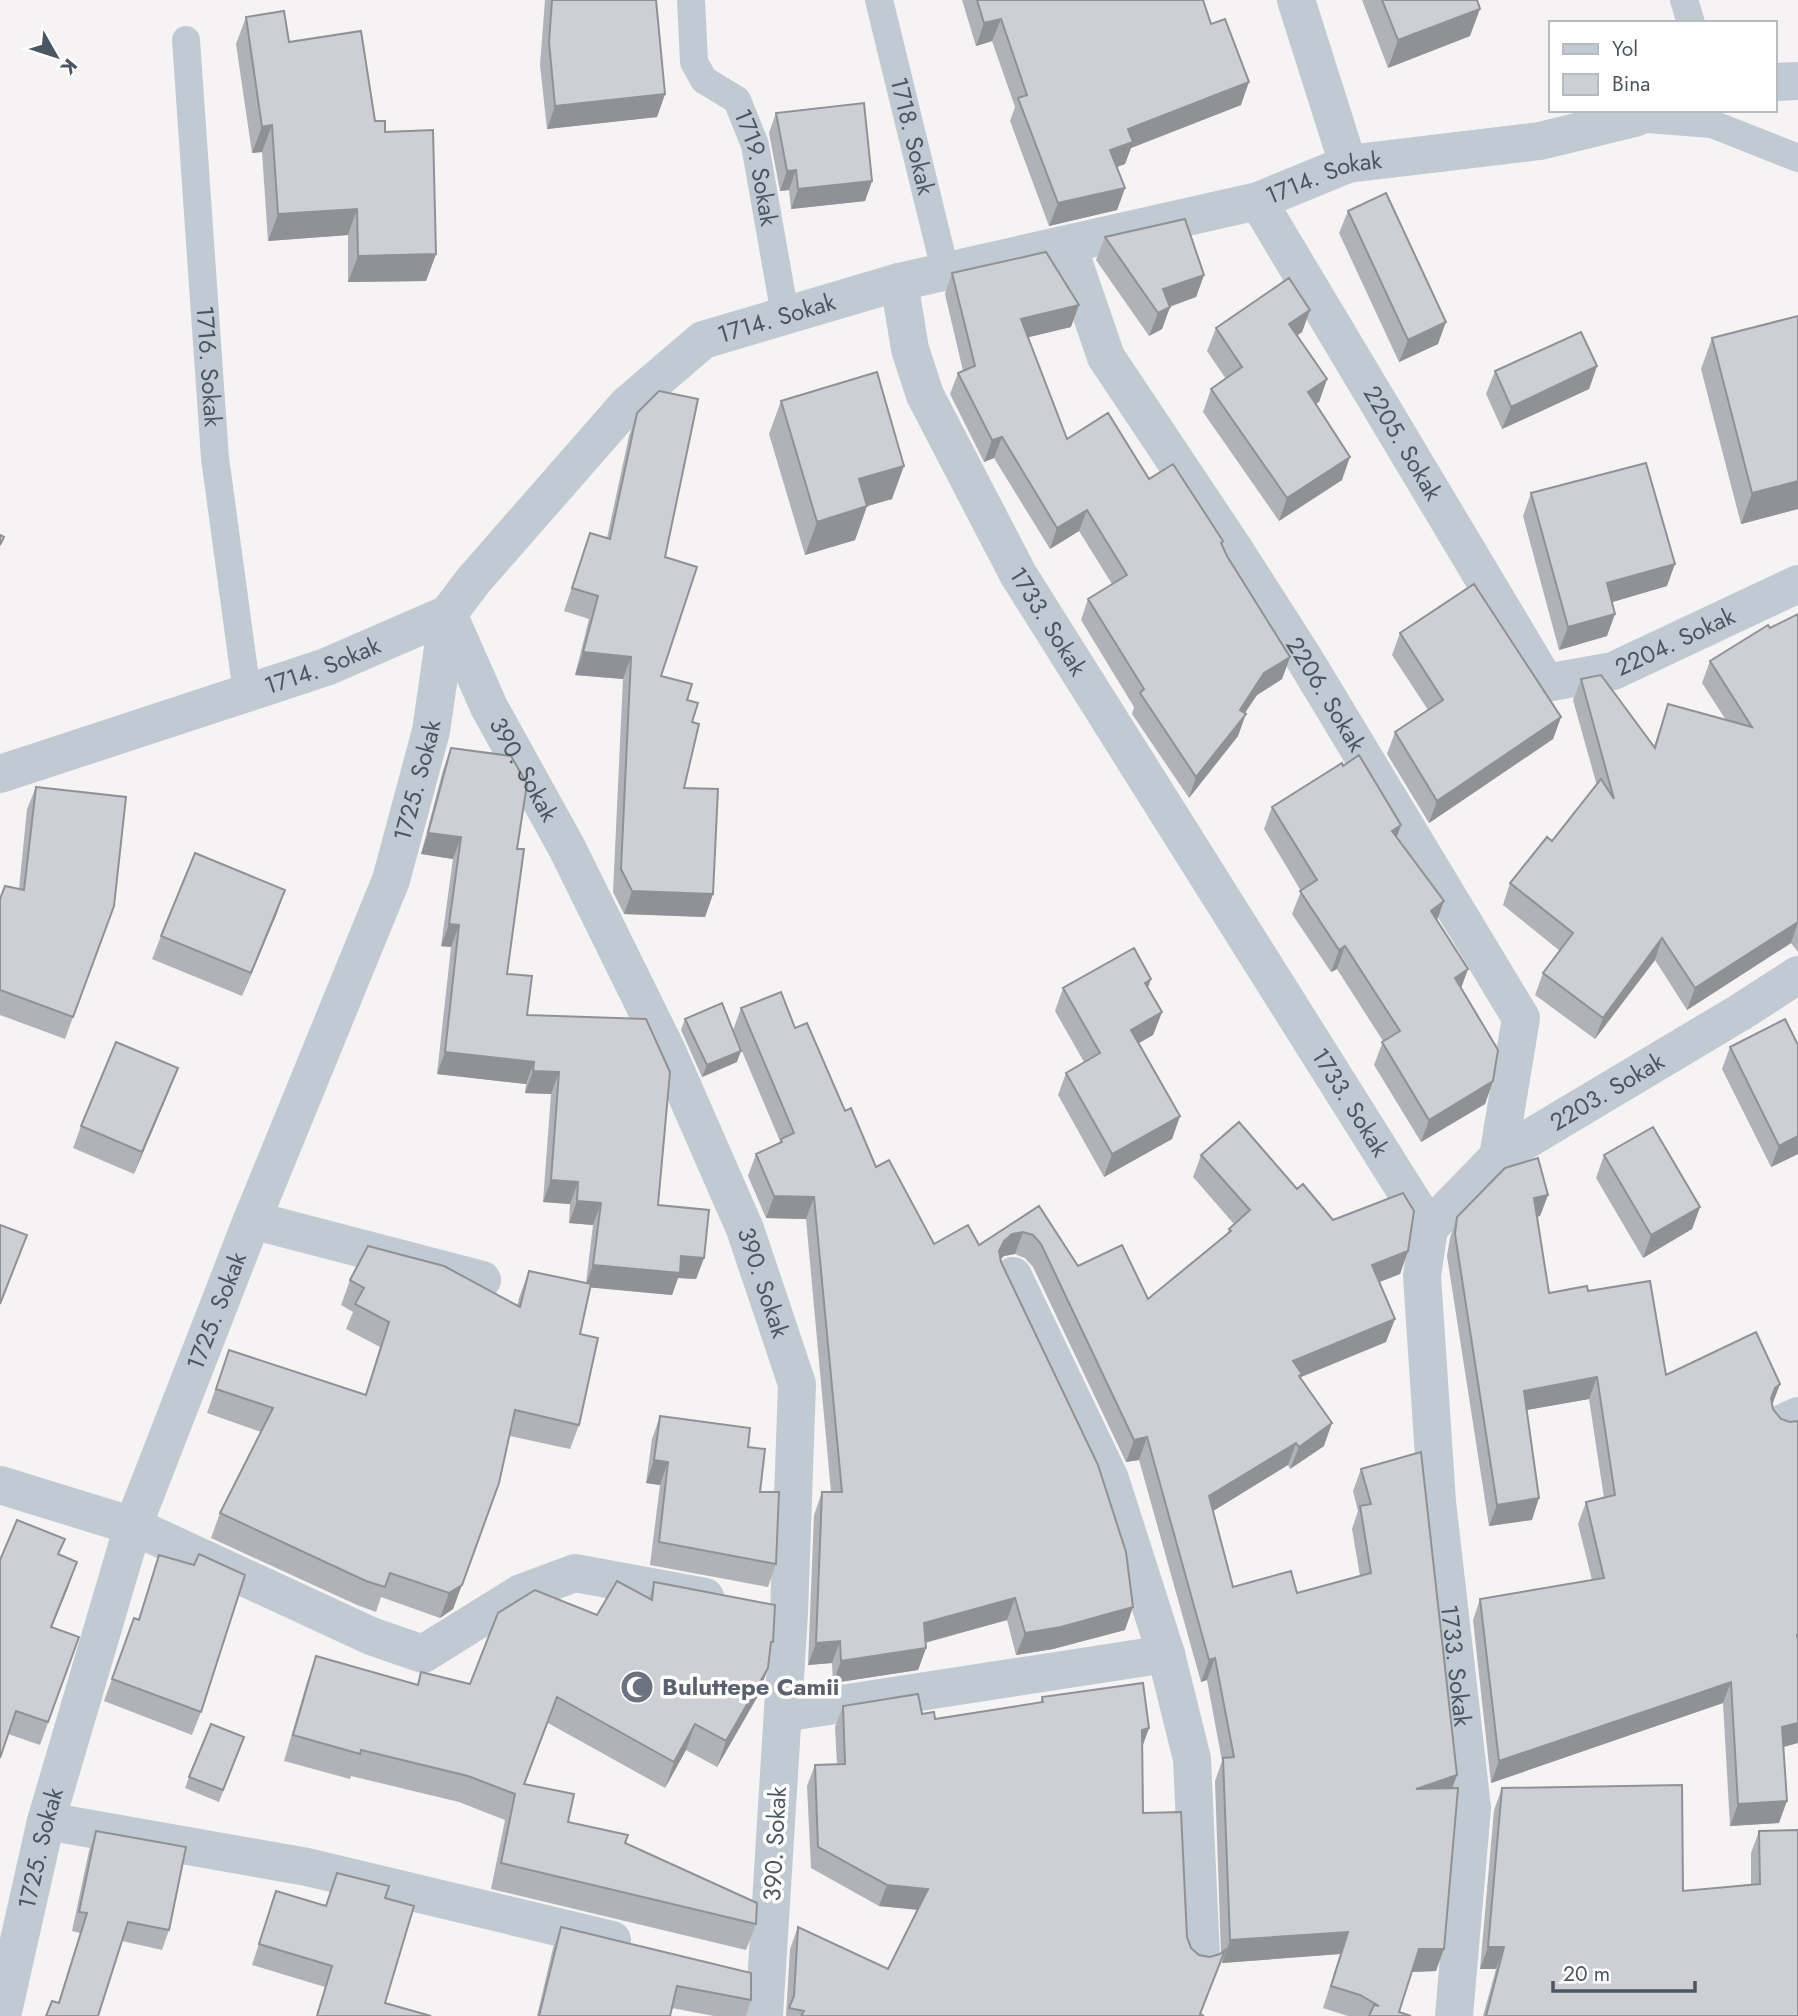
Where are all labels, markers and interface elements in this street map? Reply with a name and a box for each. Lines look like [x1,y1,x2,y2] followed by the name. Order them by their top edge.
[21,21,91,91] north arrow
[1549,21,1777,112] legend
[1612,34,1638,64] text: Yol
[54,53,83,81] text: K
[1612,69,1650,99] text: Bina
[881,73,944,199] street label: 1718. Sokak
[725,103,787,229] street label: 1719. Sokak
[1260,142,1384,213] street label: 1714. Sokak
[713,284,840,352] street label: 1714. Sokak
[187,304,231,428] street label: 1716. Sokak
[1355,379,1451,507] street label: 2205. Sokak
[1001,560,1096,683] street label: 1733. Sokak
[1609,598,1741,685] street label: 2204. Sokak
[260,627,386,703] street label: 1714. Sokak
[1278,630,1375,759] street label: 2206. Sokak
[481,711,567,828] street label: 390. Sokak
[384,717,449,845] street label: 1725. Sokak
[1303,1041,1398,1164] street label: 1733. Sokak
[1543,1043,1671,1139] street label: 2203. Sokak
[729,1223,798,1343] street label: 390. Sokak
[177,1246,255,1375] street label: 1725. Sokak
[1432,1603,1481,1729] street label: 1733. Sokak
[618,1668,656,1706] mosque icon: Buluttepe Camii
[662,1669,839,1704] place label: Buluttepe Camii
[9,1783,72,1912] street label: 1725. Sokak
[754,1785,795,1902] street label: 390. Sokak
[1553,1950,1695,1994] scale bar
[1563,1959,1610,1989] text: 20 m

